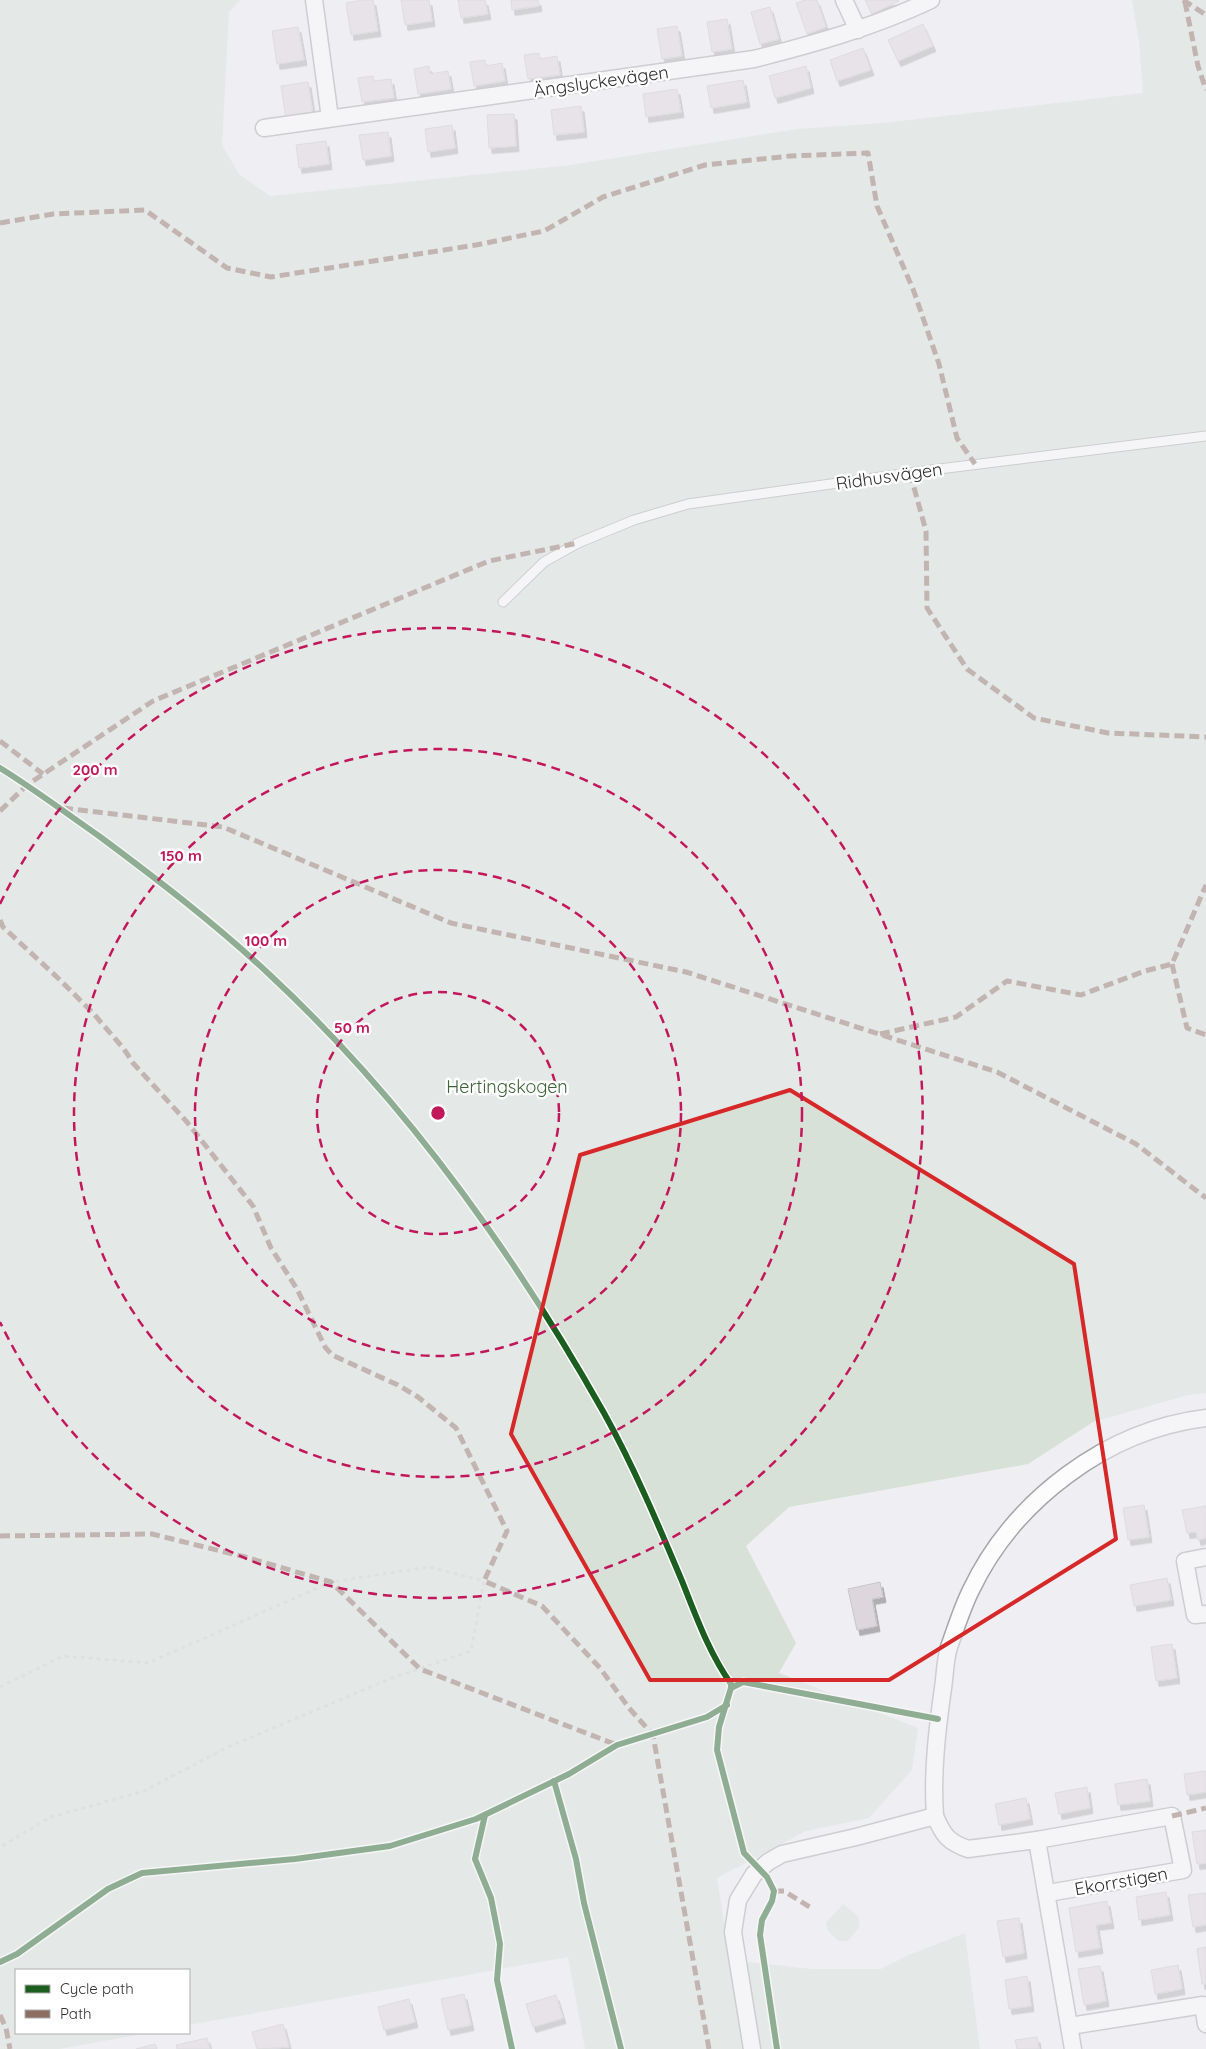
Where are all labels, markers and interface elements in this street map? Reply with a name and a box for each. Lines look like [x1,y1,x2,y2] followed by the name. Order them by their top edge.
[532,60,670,102] street label: Ängslyckevägen
[834,457,944,495] street label: Ridhusvägen
[73,760,118,779] text: 200 m
[160,846,202,865] text: 150 m
[245,931,287,950] text: 100 m
[334,1018,370,1037] text: 50 m
[446,1075,568,1098] park label: Hertingskogen
[429,1104,447,1122] centre of rings
[1073,1862,1169,1900] street label: Ekorrstigen
[15,1969,190,2034] legend
[60,1979,134,1998] text: Cycle path
[60,2004,92,2023] text: Path

